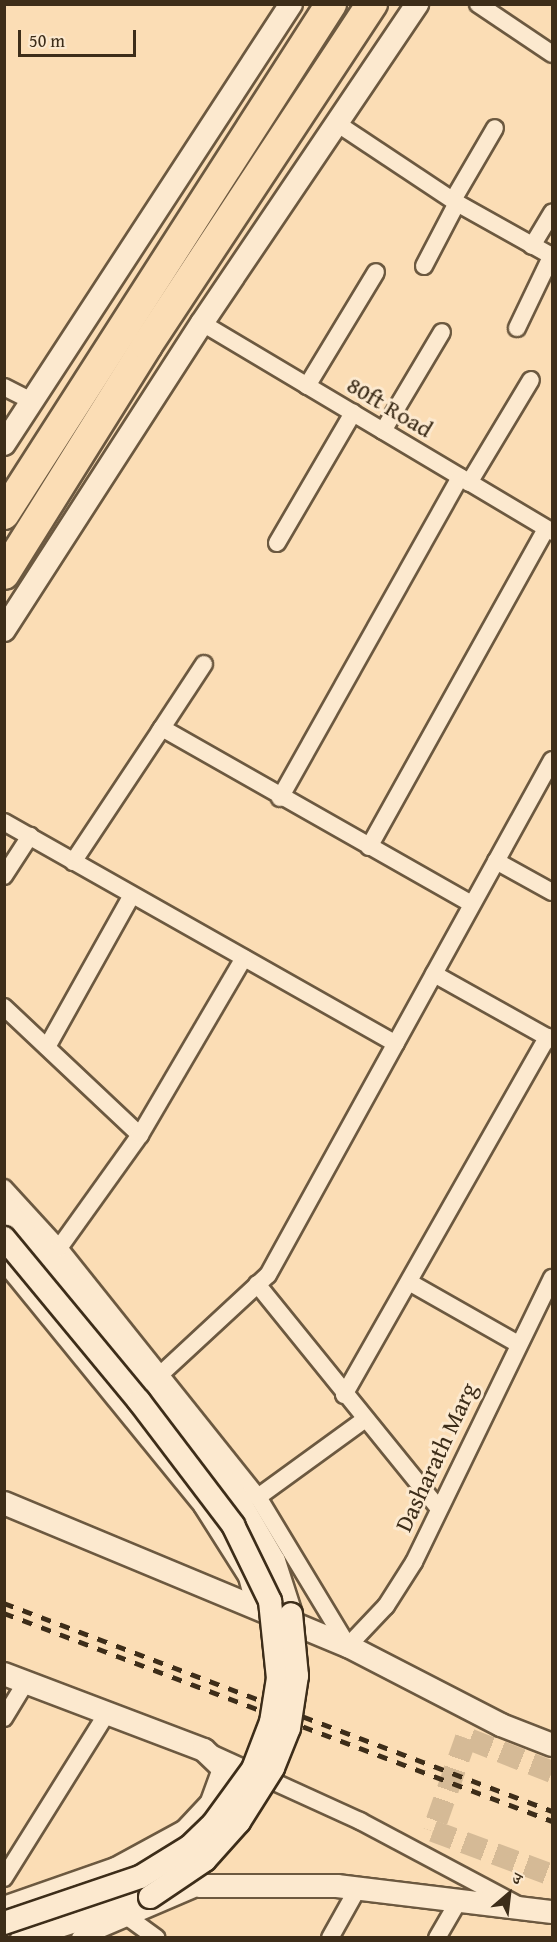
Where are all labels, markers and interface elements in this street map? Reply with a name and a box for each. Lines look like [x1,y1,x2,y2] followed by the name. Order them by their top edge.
[21,18,140,56] scale bar
[29,27,65,54] text: 50 m
[342,370,438,444] street label: 80ft Road
[389,1378,483,1536] street label: Dasharath Marg
[479,1864,539,1924] north arrow
[508,1866,527,1891] text: उ

